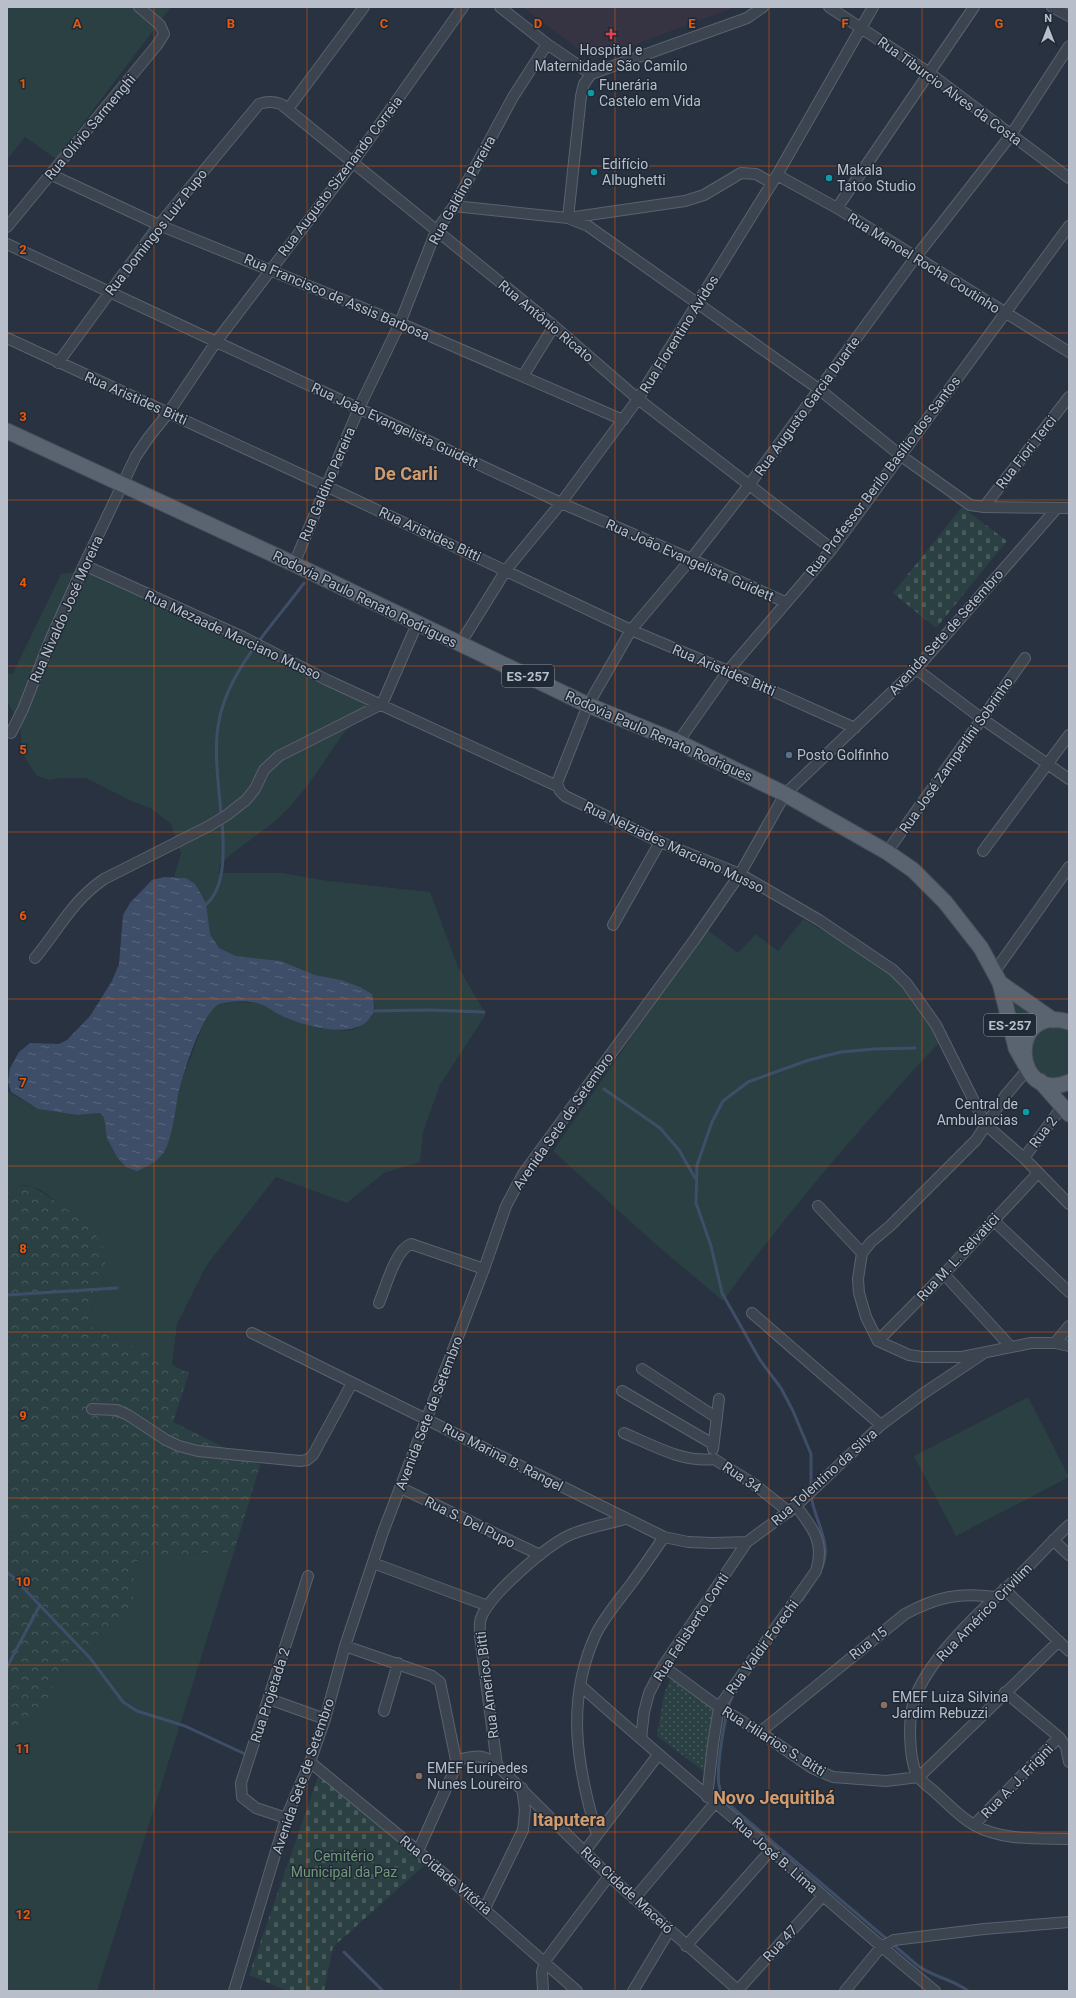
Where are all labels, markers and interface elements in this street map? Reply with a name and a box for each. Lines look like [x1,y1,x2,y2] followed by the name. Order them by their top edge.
[1028,8,1068,48] north arrow
[1044,12,1052,25] text: N
[73,16,82,31] text: A
[227,16,235,31] text: B
[380,16,389,31] text: C
[534,16,542,31] text: D
[688,16,696,31] text: E
[841,16,849,31] text: F
[995,16,1004,31] text: G
[605,28,617,40] marker: Hospital e Maternidade São Camilo
[875,33,1025,149] street label: Rua Tiburcio Alves da Costa
[534,42,688,74] place label: Hospital e Maternidade São Camilo
[41,71,139,183] street label: Rua Olívio Sarmenghi
[19,76,27,91] text: 1
[599,77,701,109] place label: Funerária Castelo em Vida
[586,88,596,98] marker: Funerária Castelo em Vida
[275,93,405,259] street label: Rua Augusto Sizenando Correia
[425,133,499,247] street label: Rua Galdino Pereira
[602,156,666,188] place label: Edifício Albughetti
[837,162,916,194] place label: Makala Tatoo Studio
[102,166,210,298] street label: Rua Domingos Luiz Pupo
[589,167,599,177] marker: Edifício Albughetti
[824,173,834,183] marker: Makala Tatoo Studio
[845,210,1003,316] street label: Rua Manoel Rocha Coutinho
[19,242,27,257] text: 2
[242,251,432,343] street label: Rua Francisco de Assis Barbosa
[636,272,722,396] street label: Rua Florentino Avidos
[495,277,597,365] street label: Rua Antônio Ricato
[751,333,863,479] street label: Rua Augusto Garcia Duarte
[82,368,190,428] street label: Rua Aristides Bitti
[803,373,963,579] street label: Rua Professor Berilo Basílio dos Santos
[309,379,481,471] street label: Rua João Evangelista Guidett
[19,409,27,424] text: 3
[992,412,1060,492] street label: Rua Fiori Terci
[296,425,358,543] street label: Rua Galdino Pereira
[374,463,438,484] district label: De Carli
[376,503,484,565] street label: Rua Aristides Bitti
[604,516,777,605] street label: Rua João Evangelista Guidett
[26,533,106,685] street label: Rua Nivaldo José Moreira
[270,547,460,651] street label: Rodovia Paulo Renato Rodrigues
[885,566,1007,698] street label: Avenida Sete de Setembro
[19,575,27,590] text: 4
[142,587,324,683] street label: Rua Mezaade Marciano Musso
[670,641,778,699] street label: Rua Aristides Bitti
[502,665,554,687] road number: ES-257
[896,674,1016,836] street label: Rua José Zamperlini Sobrinho
[563,687,755,785] street label: Rodovia Paulo Renato Rodrigues
[19,742,27,757] text: 5
[797,747,889,763] place label: Posto Golfinho
[784,750,794,760] marker: Posto Golfinho
[582,798,766,896] street label: Rua Nelziades Marciano Musso
[19,908,27,923] text: 6
[984,1014,1036,1036] road number: ES-257
[510,1049,616,1193] street label: Avenida Sete de Setembro
[19,1075,27,1090] text: 7
[937,1096,1018,1128] place label: Central de Ambulancias
[1021,1107,1031,1117] marker: Central de Ambulancias
[1026,1113,1060,1151] street label: Rua 2
[913,1210,1003,1304] street label: Rua M. L. Selvatici
[19,1241,27,1256] text: 8
[392,1334,466,1492] street label: Avenida Sete de Setembro
[19,1408,27,1423] text: 9
[440,1420,566,1494] street label: Rua Marina B. Rangel
[768,1425,880,1529] street label: Rua Tolentino da Silva
[720,1458,764,1496] street label: Rua 34
[422,1493,518,1551] street label: Rua S. Del Pupo
[933,1560,1035,1664] street label: Rua Américo Crivilim
[650,1570,732,1684] street label: Rua Felisberto Conti
[16,1574,30,1589] text: 10
[722,1597,802,1697] street label: Rua Valdir Forechi
[846,1623,890,1663] street label: Rua 15
[472,1630,502,1740] street label: Rua Americo Bitti
[247,1645,293,1744] street label: Rua Projetada 2
[892,1689,1008,1721] place label: EMEF Luiza Silvina Jardim Rebuzzi
[269,1696,337,1856] street label: Avenida Sete de Setembro
[879,1700,889,1710] marker: EMEF Luiza Silvina Jardim Rebuzzi
[719,1703,829,1779] street label: Rua Hilarios S. Bitti
[16,1741,30,1756] text: 11
[978,1741,1056,1821] street label: Rua A. J. Frigini
[427,1760,528,1792] place label: EMEF Eurípedes Nunes Loureiro
[414,1771,424,1781] marker: EMEF Eurípedes Nunes Loureiro
[713,1787,835,1808] district label: Novo Jequitibá
[533,1809,606,1830] district label: Itaputera
[729,1814,821,1896] street label: Rua José B. Lima
[397,1832,495,1918] street label: Rua Cidade Vitória
[578,1843,676,1937] street label: Rua Cidade Maceió
[291,1848,397,1880] park label: Cemitério Municipal da Paz
[16,1907,30,1922] text: 12
[760,1922,800,1964] street label: Rua 47

